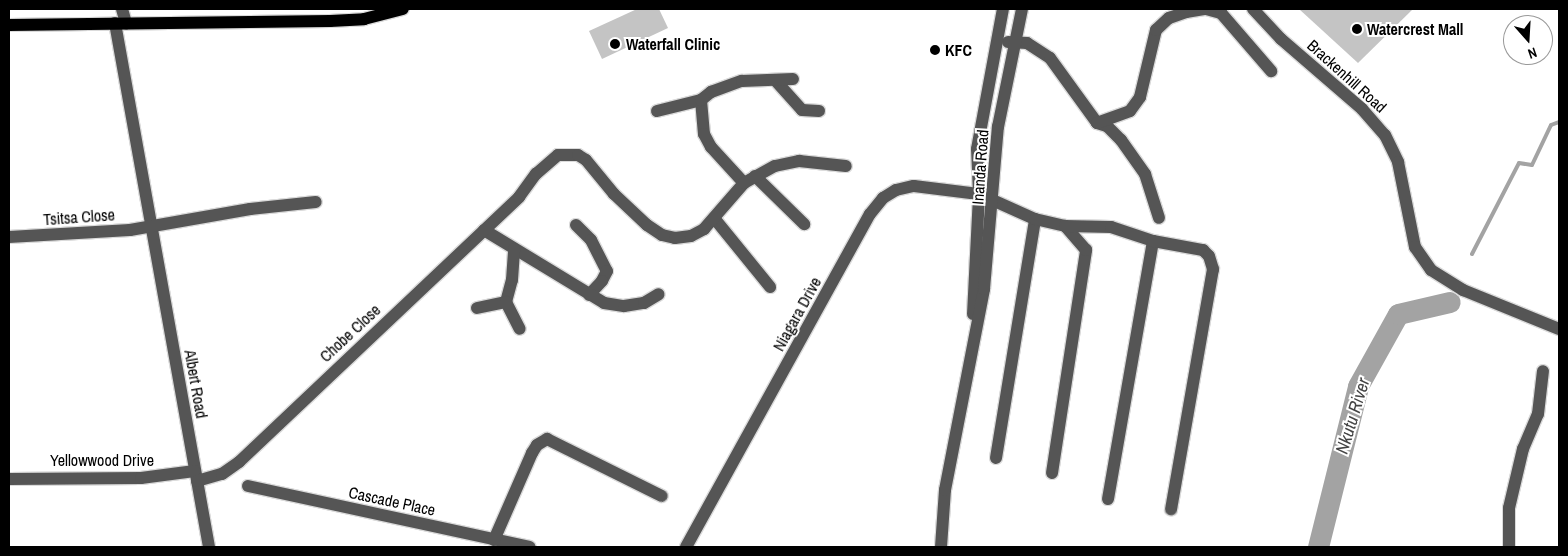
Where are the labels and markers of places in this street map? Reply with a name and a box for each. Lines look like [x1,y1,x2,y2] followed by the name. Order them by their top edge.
[1367,19,1463,39] place label: Watercrest Mall
[1351,23,1363,35] marker: Watercrest Mall
[626,34,720,54] place label: Waterfall Clinic
[608,37,622,51] marker: Waterfall Clinic
[945,40,972,60] place label: KFC
[929,44,941,56] marker: KFC

